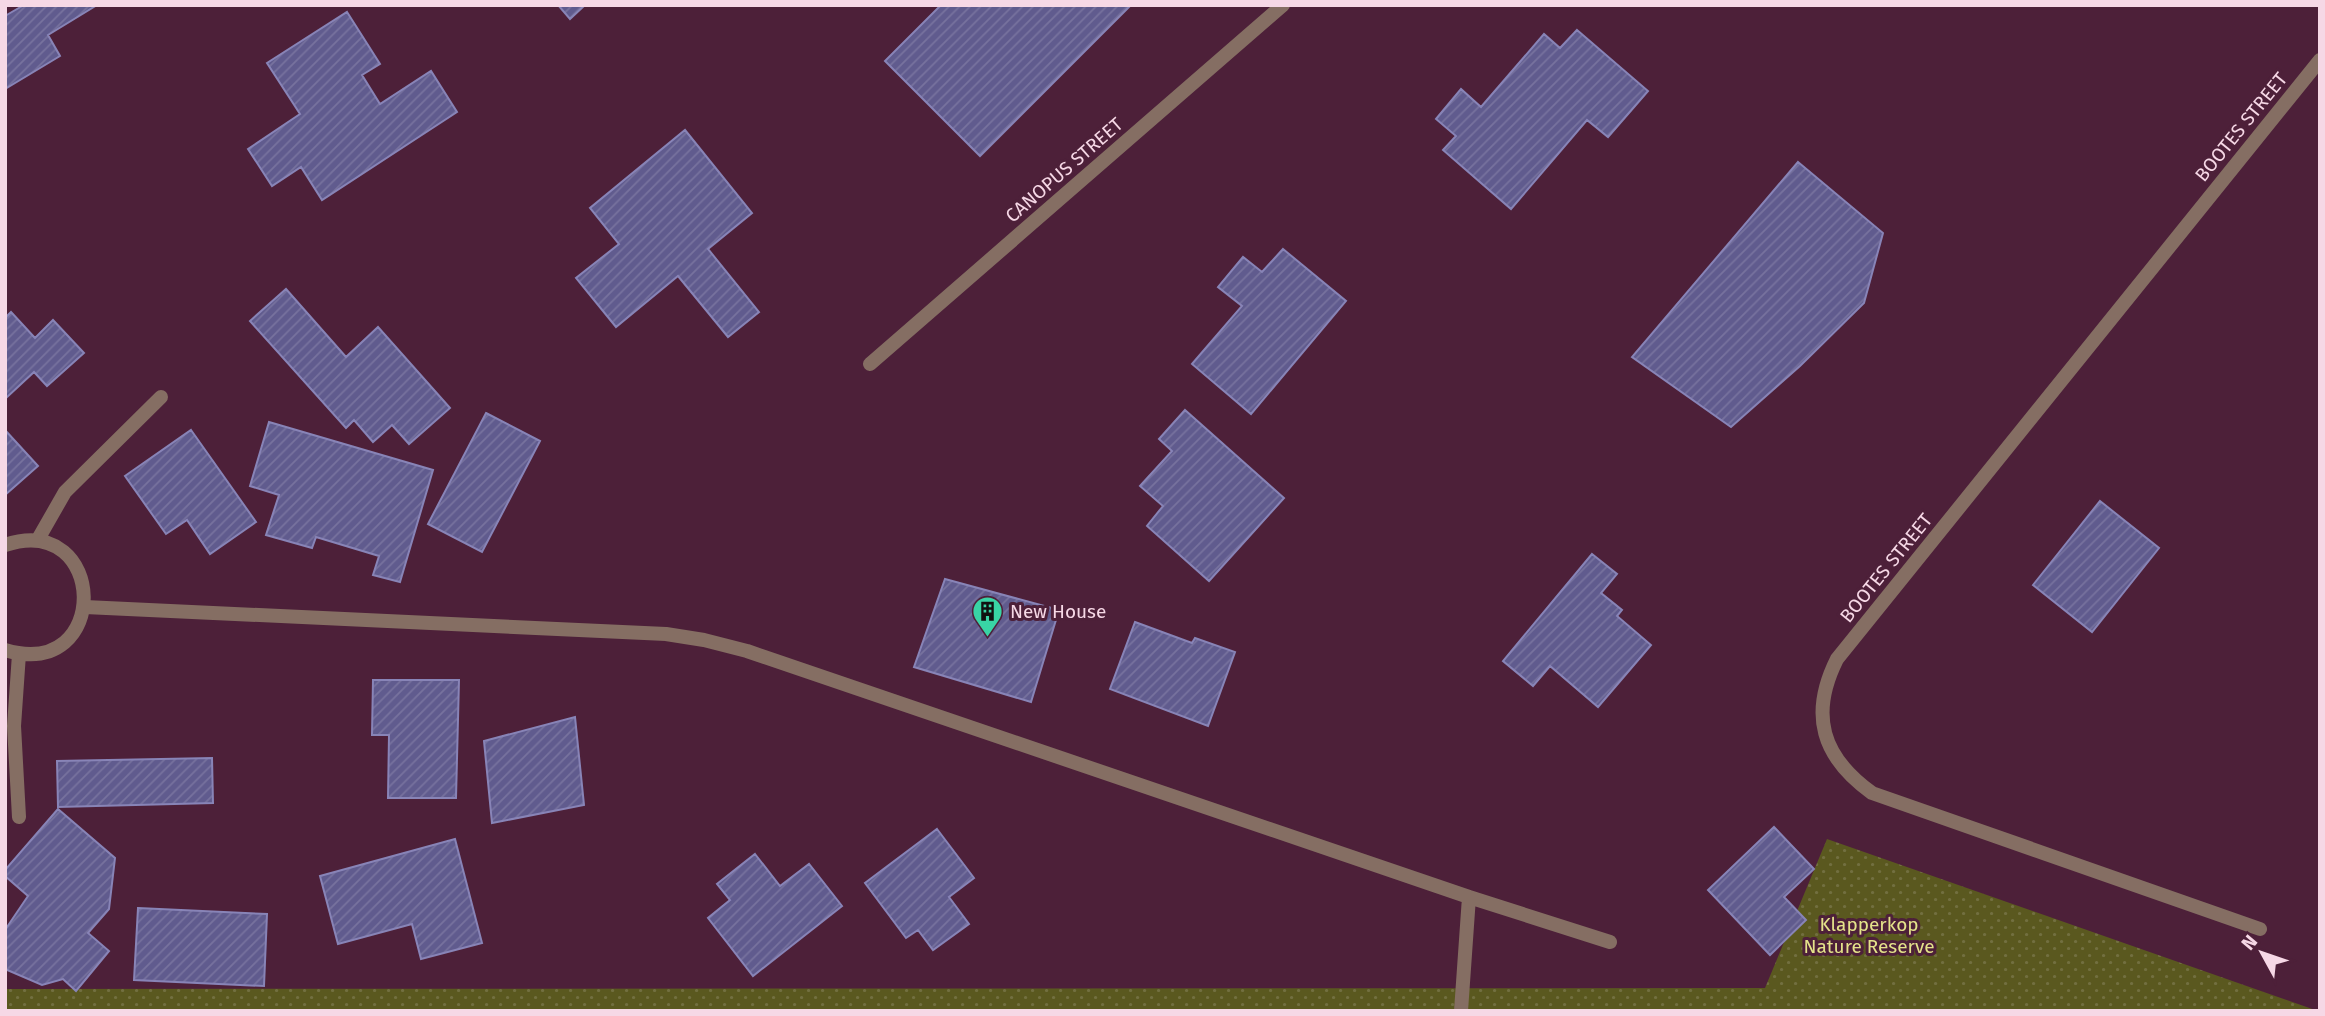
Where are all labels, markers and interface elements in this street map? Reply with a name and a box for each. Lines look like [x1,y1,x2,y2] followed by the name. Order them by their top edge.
[2190,68,2292,186] street label: BOOTES STREET
[1001,113,1128,227] street label: CANOPUS STREET
[1835,509,1937,627] street label: BOOTES STREET
[970,594,1004,638] building icon: New House
[1010,600,1106,623] place label: New House
[1803,913,1935,958] park label: Klapperkop Nature Reserve
[2227,918,2297,988] north arrow
[2236,930,2262,955] text: N

